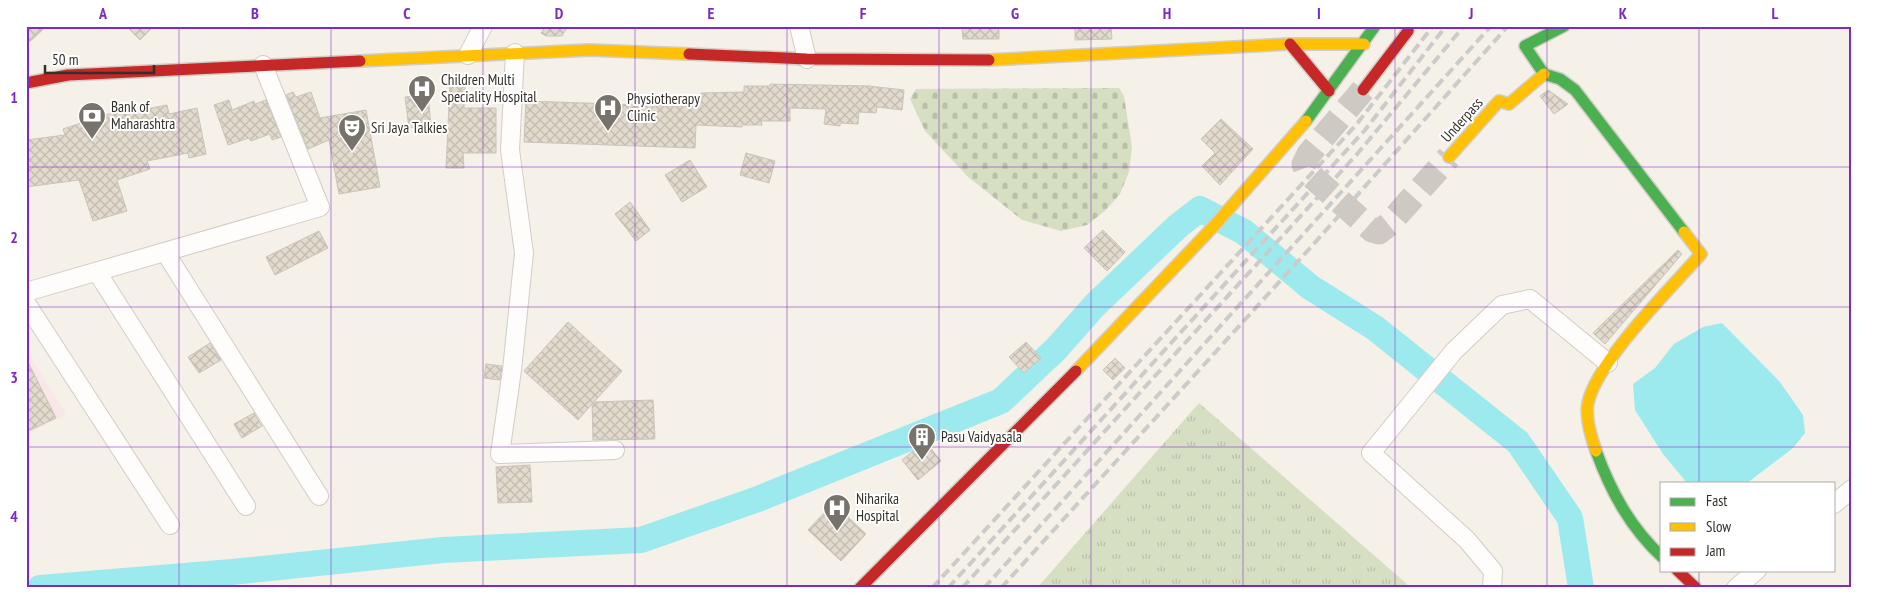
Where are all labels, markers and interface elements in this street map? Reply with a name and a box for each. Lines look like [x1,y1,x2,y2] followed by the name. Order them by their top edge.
[98,3,108,23] text: A
[251,3,259,23] text: B
[403,3,411,23] text: C
[555,3,564,23] text: D
[708,3,715,23] text: E
[860,3,867,23] text: F
[1011,3,1019,23] text: G
[1163,3,1171,23] text: H
[1317,3,1321,23] text: I
[1468,3,1473,23] text: J
[1619,3,1628,23] text: K
[1772,3,1779,23] text: L
[45,42,154,74] scale bar
[52,50,78,69] text: 50 m
[441,70,537,106] place label: Children Multi Speciality Hospital
[407,74,437,113] hospital icon: Children Multi Speciality Hospital
[10,87,18,107] text: 1
[627,89,700,125] place label: Physiotherapy Clinic
[593,93,623,132] hospital icon: Physiotherapy Clinic
[1437,93,1487,146] street label: Underpass
[111,97,175,133] place label: Bank of Maharashtra
[77,101,107,140] bank icon: Bank of Maharashtra
[337,113,367,152] theatre icon: Sri Jaya Talkies
[371,118,447,137] place label: Sri Jaya Talkies
[10,227,18,247] text: 2
[10,367,18,387] text: 3
[907,422,937,461] building icon: Pasu Vaidyasala
[941,427,1022,446] place label: Pasu Vaidyasala
[1660,482,1836,572] legend
[856,489,899,525] place label: Niharika Hospital
[1706,491,1727,510] text: Fast
[822,493,852,532] hospital icon: Niharika Hospital
[10,506,18,526] text: 4
[1706,517,1731,536] text: Slow
[1705,541,1725,560] text: Jam

